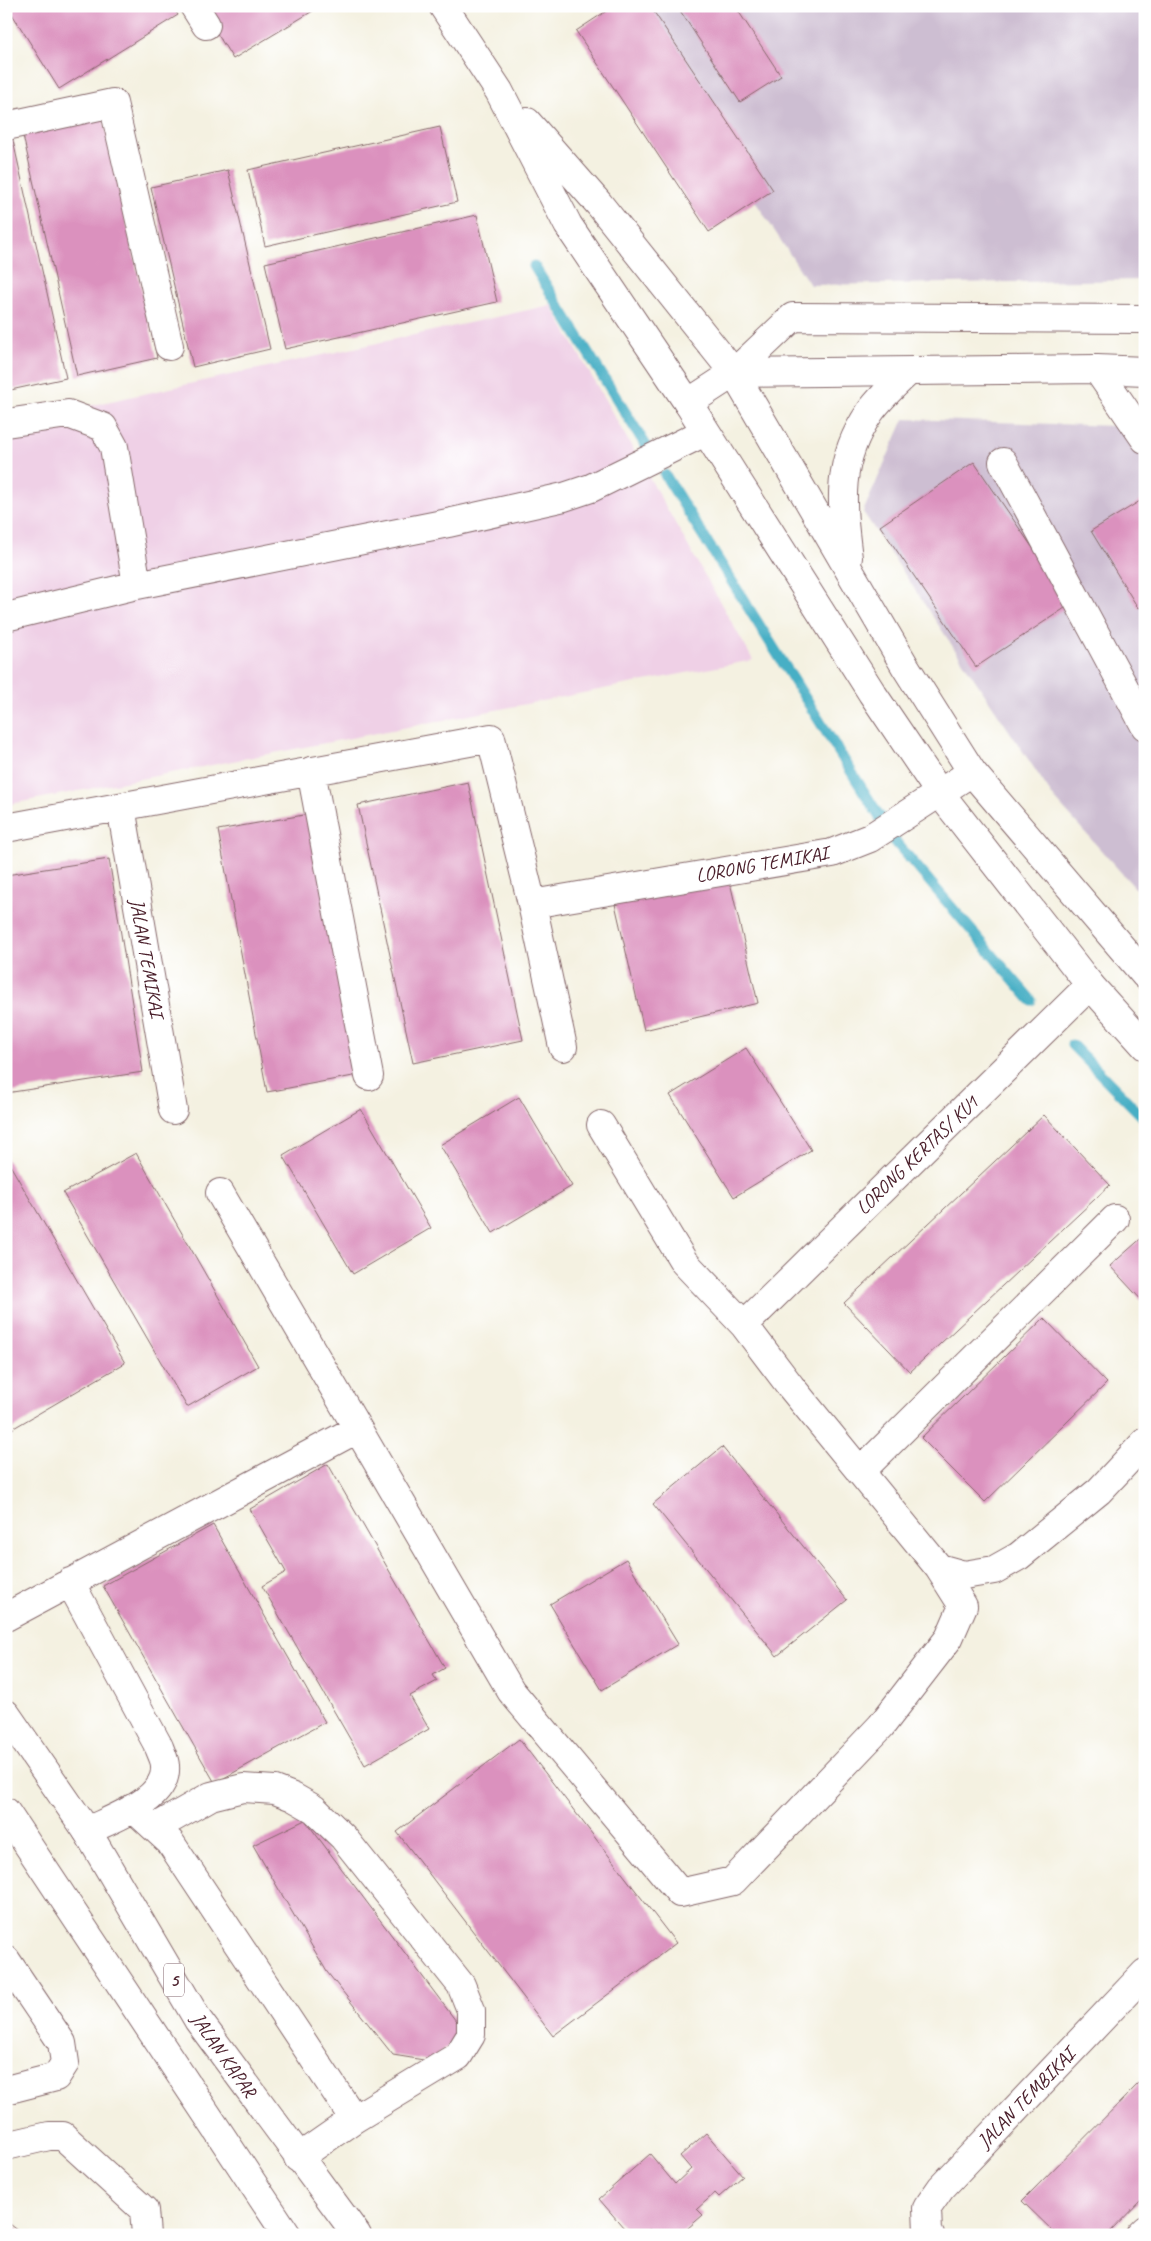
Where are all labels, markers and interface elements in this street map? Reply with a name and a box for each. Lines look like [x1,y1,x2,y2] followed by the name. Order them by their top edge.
[694,839,834,888] street label: LORONG TEMIKAI
[124,896,170,1023] street label: JALAN TEMIKAI
[851,1090,984,1220] street label: LORONG KERTAS/ KU1
[164,1964,184,1996] road number: 5
[185,2007,264,2104] street label: JALAN KAPAR
[971,2040,1083,2154] street label: JALAN TEMBIKAI

